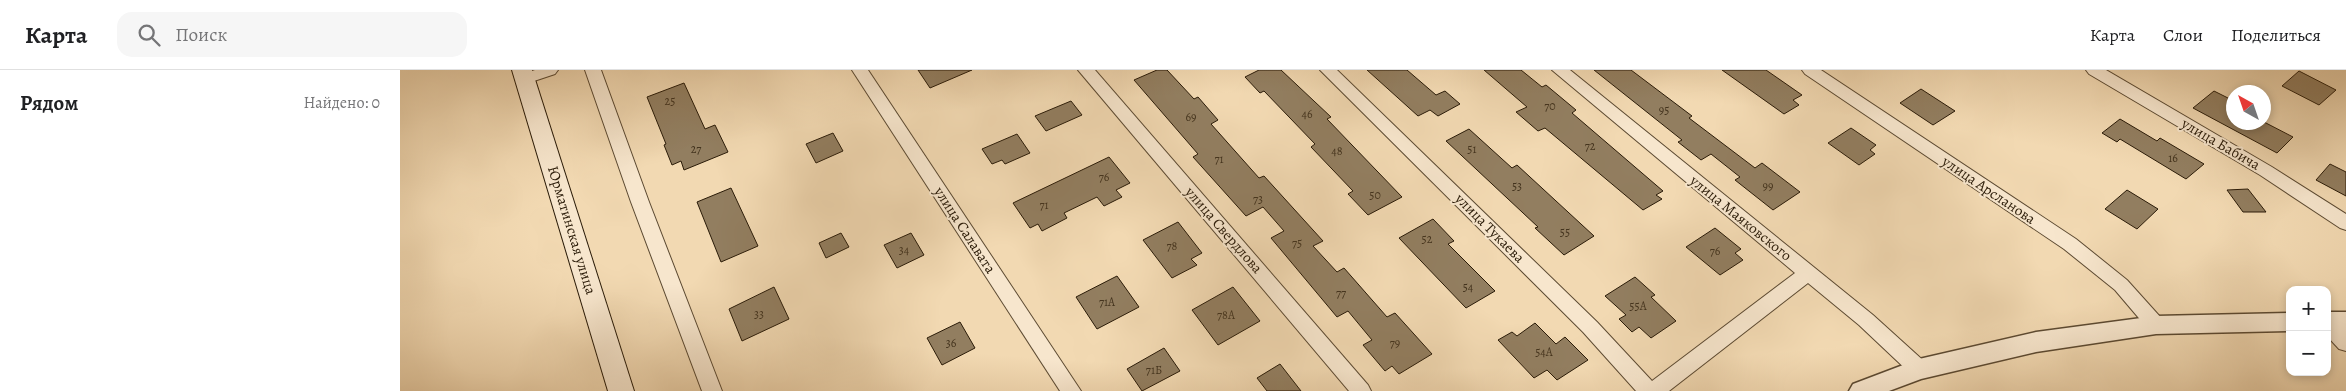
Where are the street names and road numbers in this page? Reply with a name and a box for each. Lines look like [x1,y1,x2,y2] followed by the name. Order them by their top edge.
[2177,113,2264,175] street label: улица Бабича
[1937,151,2040,229] street label: улица Арсланова
[543,163,601,297] street label: Юрматинская улица
[1685,170,1796,265] street label: улица Маяковского
[929,182,1001,277] street label: улица Салавата
[1180,182,1267,278] street label: улица Свердлова
[1450,188,1529,267] street label: улица Тукаева

